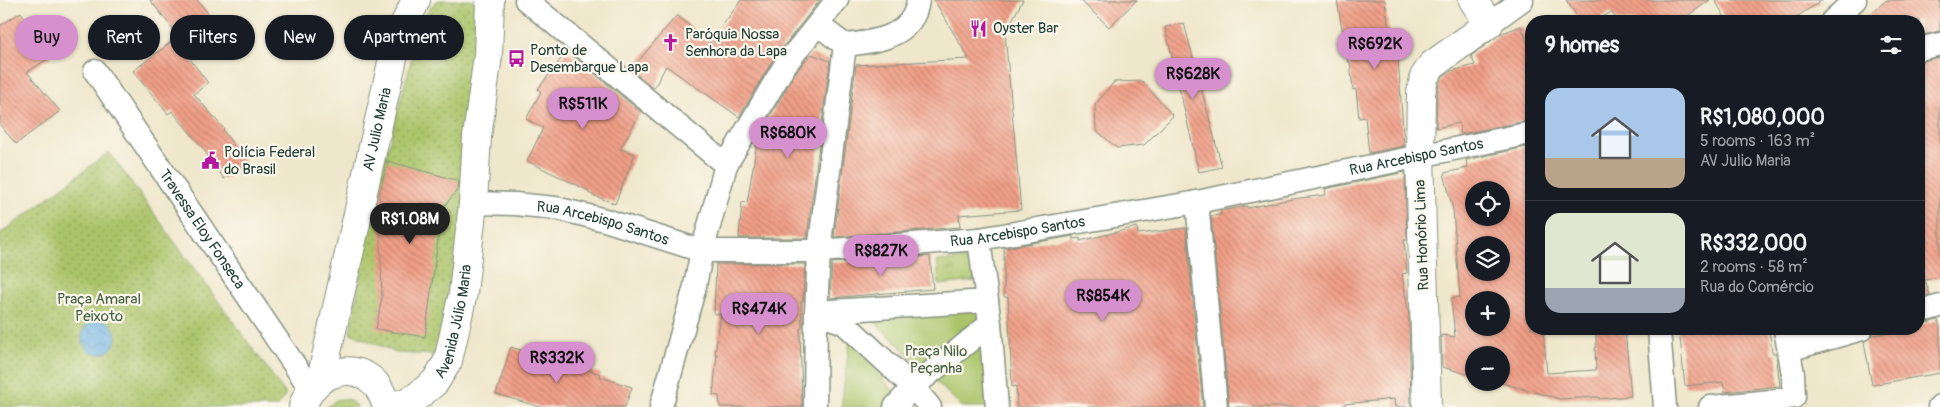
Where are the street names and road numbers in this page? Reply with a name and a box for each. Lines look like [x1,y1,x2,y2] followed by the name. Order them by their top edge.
[358,86,396,173] street label: AV Julio Maria
[1348,134,1485,180] street label: Rua Arcebispo Santos
[155,166,249,292] street label: Travessa Eloy Fonseca
[1411,179,1433,291] street label: Rua Honório Lima
[536,197,672,249] street label: Rua Arcebispo Santos
[949,212,1087,251] street label: Rua Arcebispo Santos
[430,263,476,382] street label: Avenida Júlio Maria

